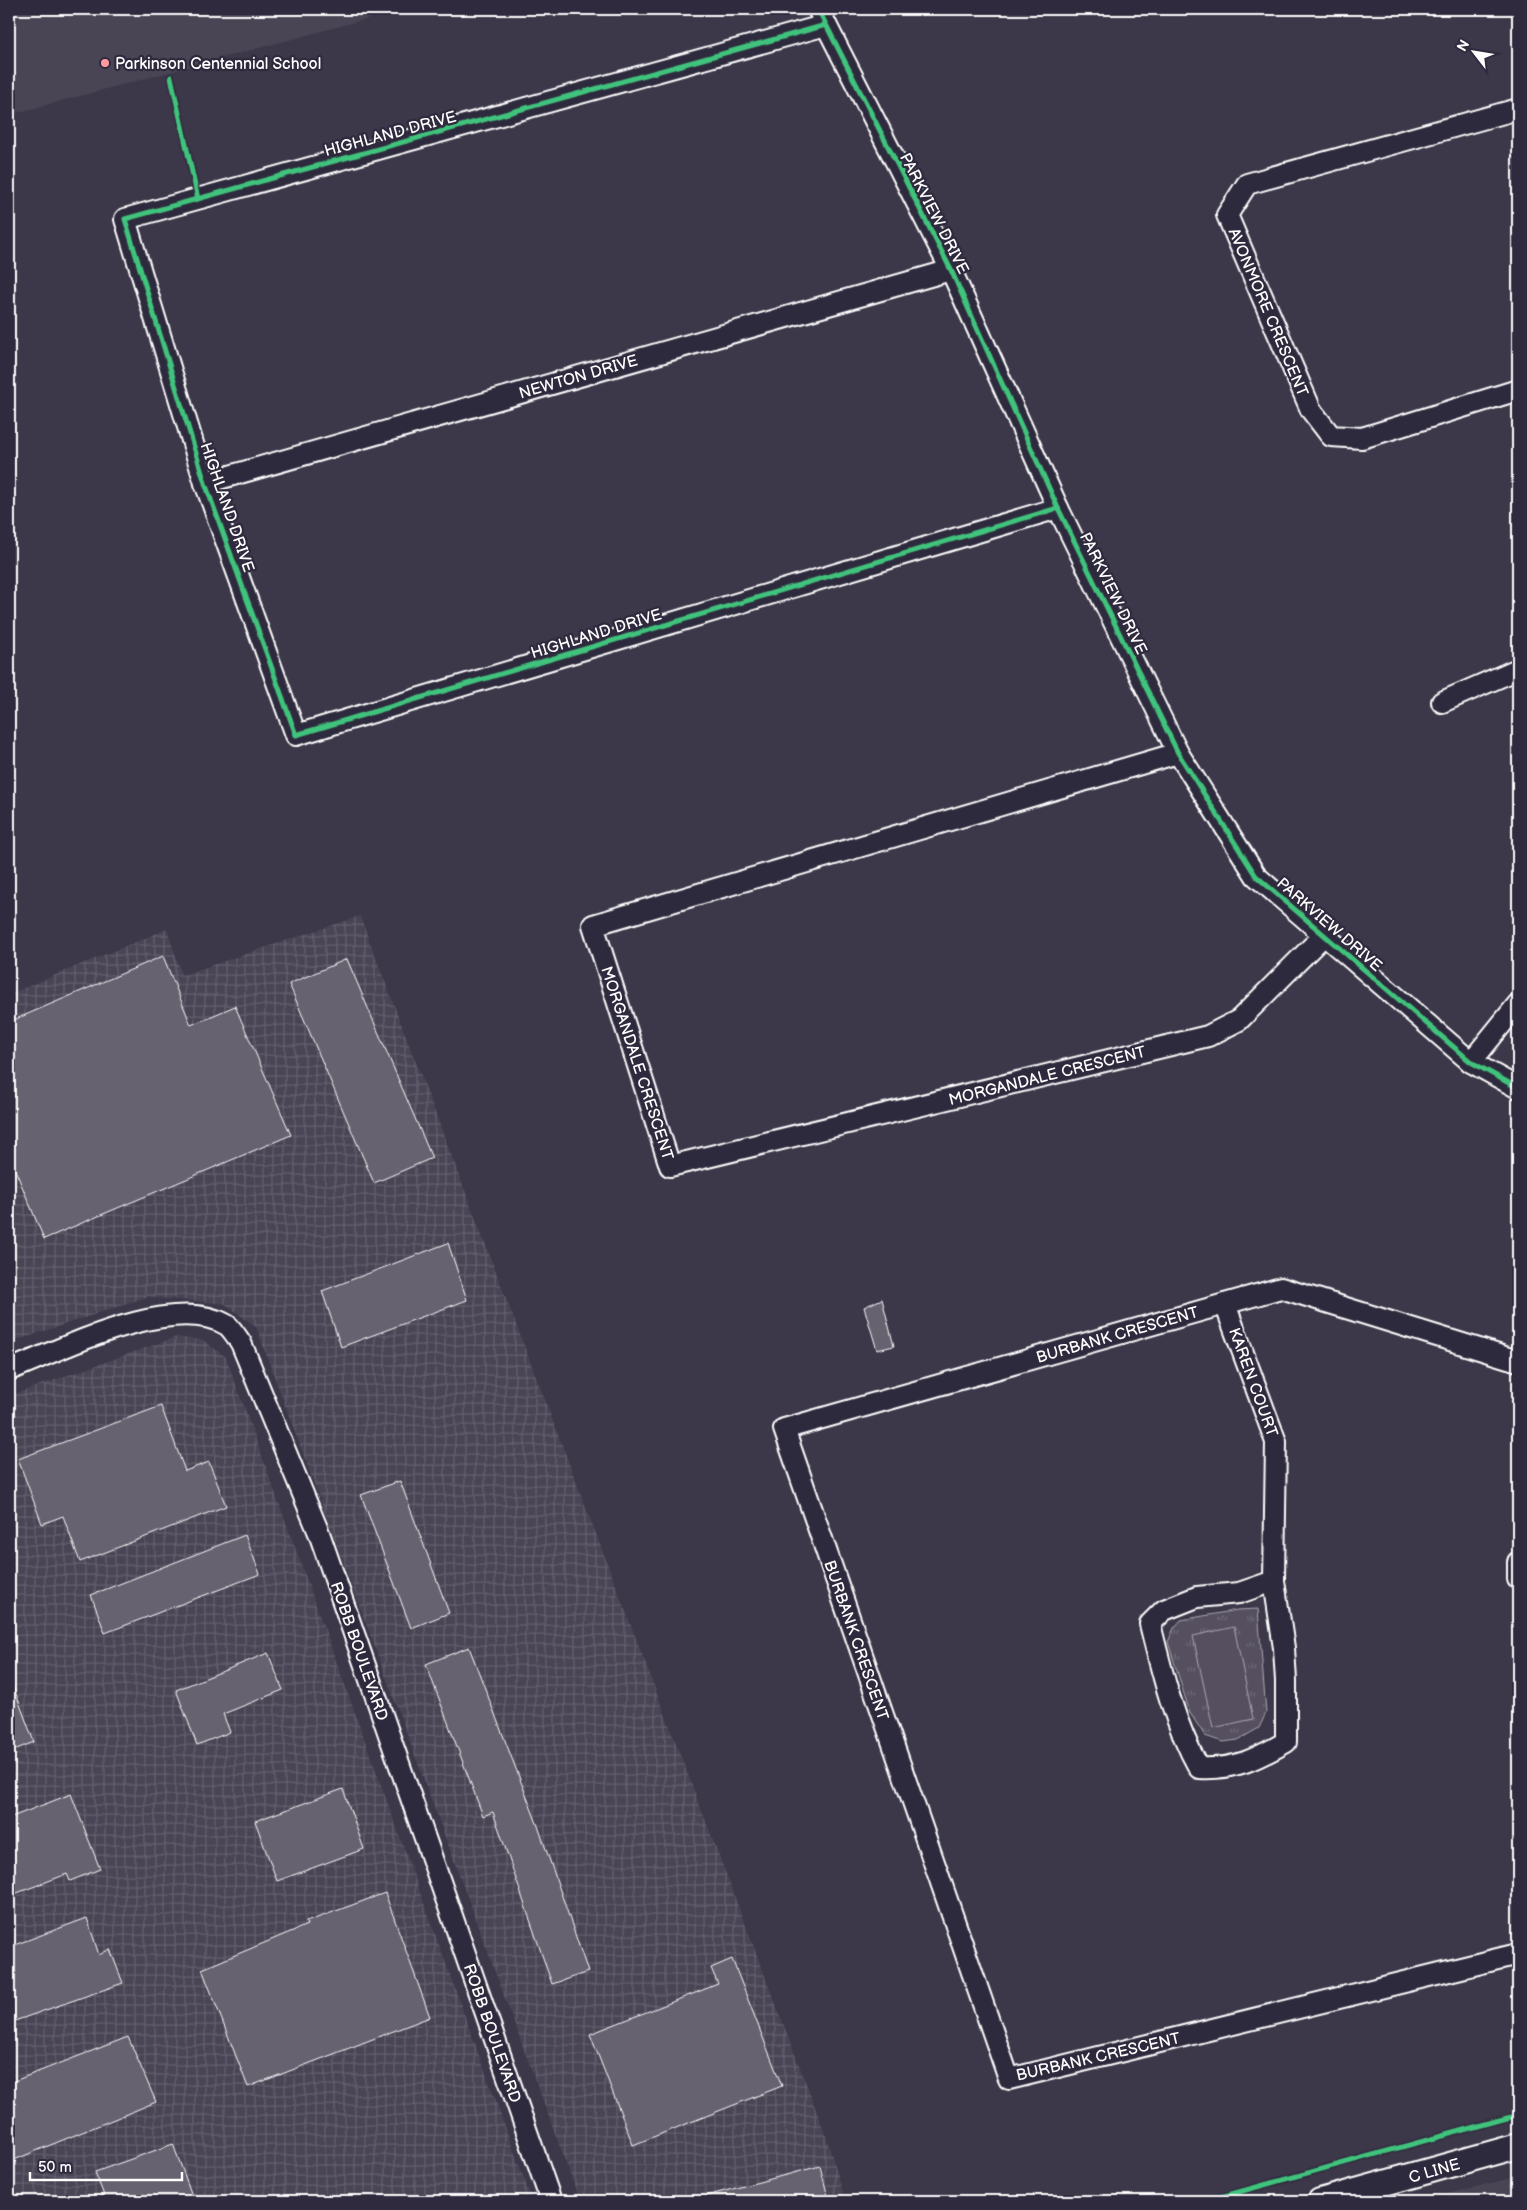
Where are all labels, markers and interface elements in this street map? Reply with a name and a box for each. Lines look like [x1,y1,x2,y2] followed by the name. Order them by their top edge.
[1450,28,1500,78] north arrow
[1453,37,1473,54] text: N
[115,55,321,74] place label: Parkinson Centennial School
[99,57,111,69] marker: Parkinson Centennial School
[322,108,458,161] street label: HIGHLAND DRIVE
[895,150,972,277] street label: PARKVIEW DRIVE
[1224,226,1312,400] street label: AVONMORE CRESCENT
[517,351,640,403] street label: NEWTON DRIVE
[195,440,258,575] street label: HIGHLAND DRIVE
[1075,530,1150,658] street label: PARKVIEW DRIVE
[529,606,664,663] street label: HIGHLAND DRIVE
[1273,874,1386,976] street label: PARKVIEW DRIVE
[596,964,677,1163] street label: MORGANDALE CRESCENT
[947,1043,1148,1110] street label: MORGANDALE CRESCENT
[1034,1303,1201,1368] street label: BURBANK CRESCENT
[1224,1325,1281,1440] street label: KAREN COURT
[819,1558,892,1723] street label: BURBANK CRESCENT
[326,1579,391,1724] street label: ROBB BOULEVARD
[459,1961,524,2106] street label: ROBB BOULEVARD
[1014,2029,1183,2086] street label: BURBANK CRESCENT
[30,2150,182,2182] scale bar
[1407,2155,1462,2188] street label: C LINE
[38,2158,72,2177] text: 50 m

